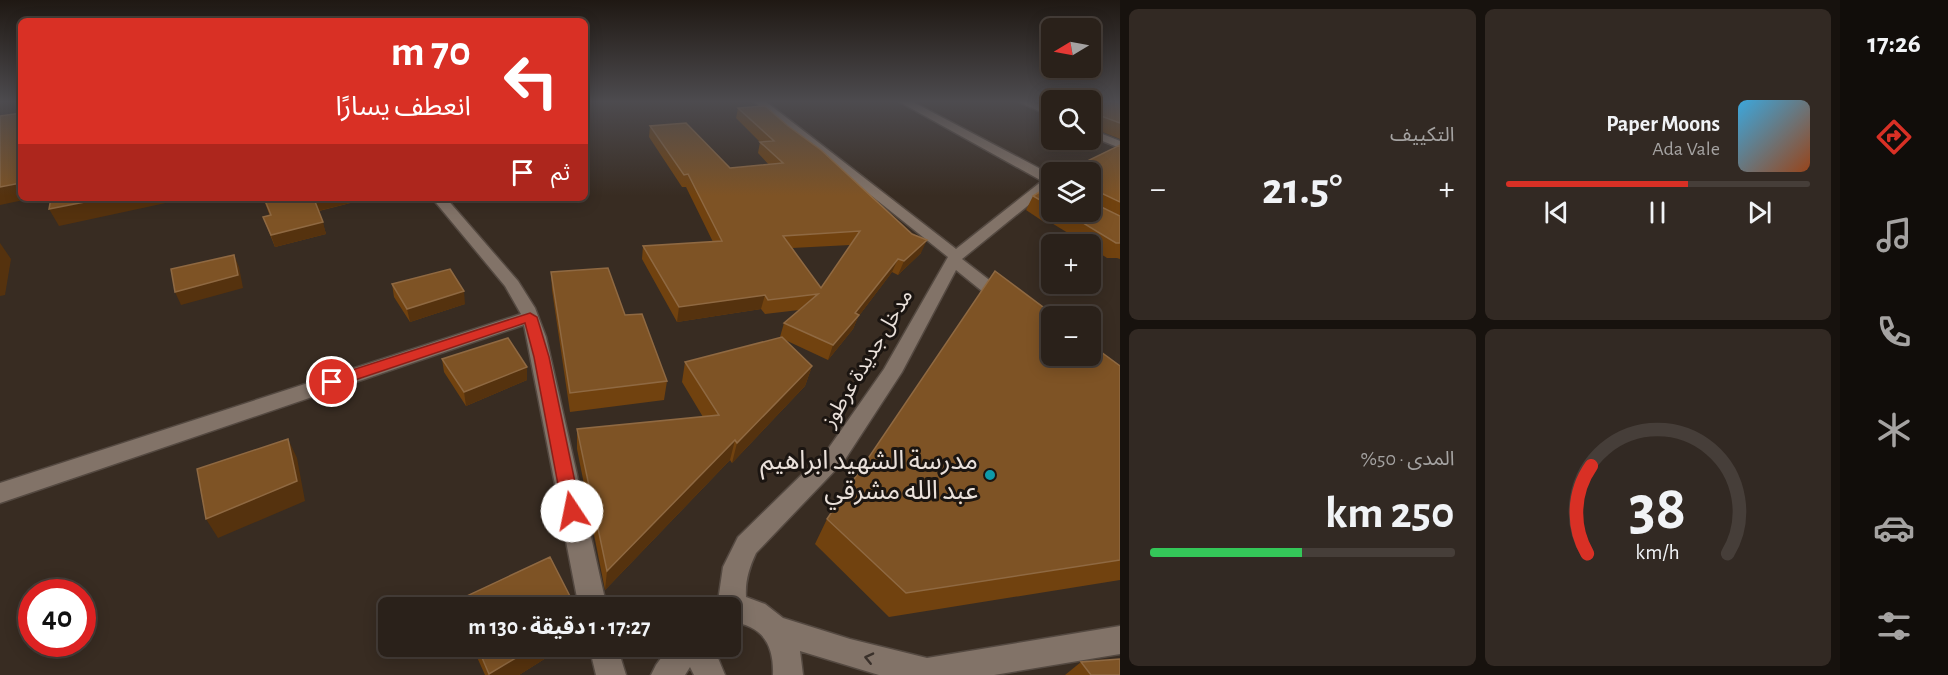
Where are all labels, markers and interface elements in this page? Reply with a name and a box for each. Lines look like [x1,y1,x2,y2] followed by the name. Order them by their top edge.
[1041,18,1101,78] north arrow
[1041,18,1101,366] map controls
[1867,30,1921,57] text: 17:26
[391,31,471,73] text: 70 m
[492,42,570,120] icon: left
[1041,90,1101,150] button: search
[335,93,471,120] text: انعطف يسارًا
[1606,113,1720,135] text: Paper Moons
[1873,116,1915,158] icon: directions
[1390,125,1455,145] text: التكييف
[1652,139,1720,159] text: Ada Vale
[506,156,539,189] icon: arrive
[551,162,570,184] text: ثم
[1041,162,1101,222] button: layers
[1262,167,1342,212] text: 21.5°
[1150,173,1166,206] text: −
[1439,173,1454,206] text: +
[1540,196,1573,229] icon: previous
[1641,196,1674,229] icon: pause
[1743,196,1776,229] icon: next
[1873,214,1915,256] icon: music
[1041,234,1101,294] button: +
[818,286,918,432] street label: مدخل جديدة عرطوز
[1041,306,1101,366] button: −
[1873,311,1915,353] icon: phone
[306,356,357,407] pin
[315,365,348,398] icon: arrive
[1873,409,1915,451] icon: climate
[760,448,978,510] place label: مدرسة الشهيد ابراهيم عبد الله مشرقي
[1361,449,1455,469] text: المدى · 50%
[983,468,997,482] marker: مدرسة الشهيد ابراهيم عبد الله مشرقي
[1629,478,1687,540] text: 38
[540,479,604,543] position arrow
[1325,491,1455,536] text: 250 km
[1873,507,1915,549] icon: car
[1636,543,1680,564] text: km/h
[18,579,96,657] speed limit sign: 40
[1873,605,1915,647] icon: filters
[468,616,651,638] text: 17:27 · 1 دقيقة · 130 m
[864,652,874,665] one-way arrow

